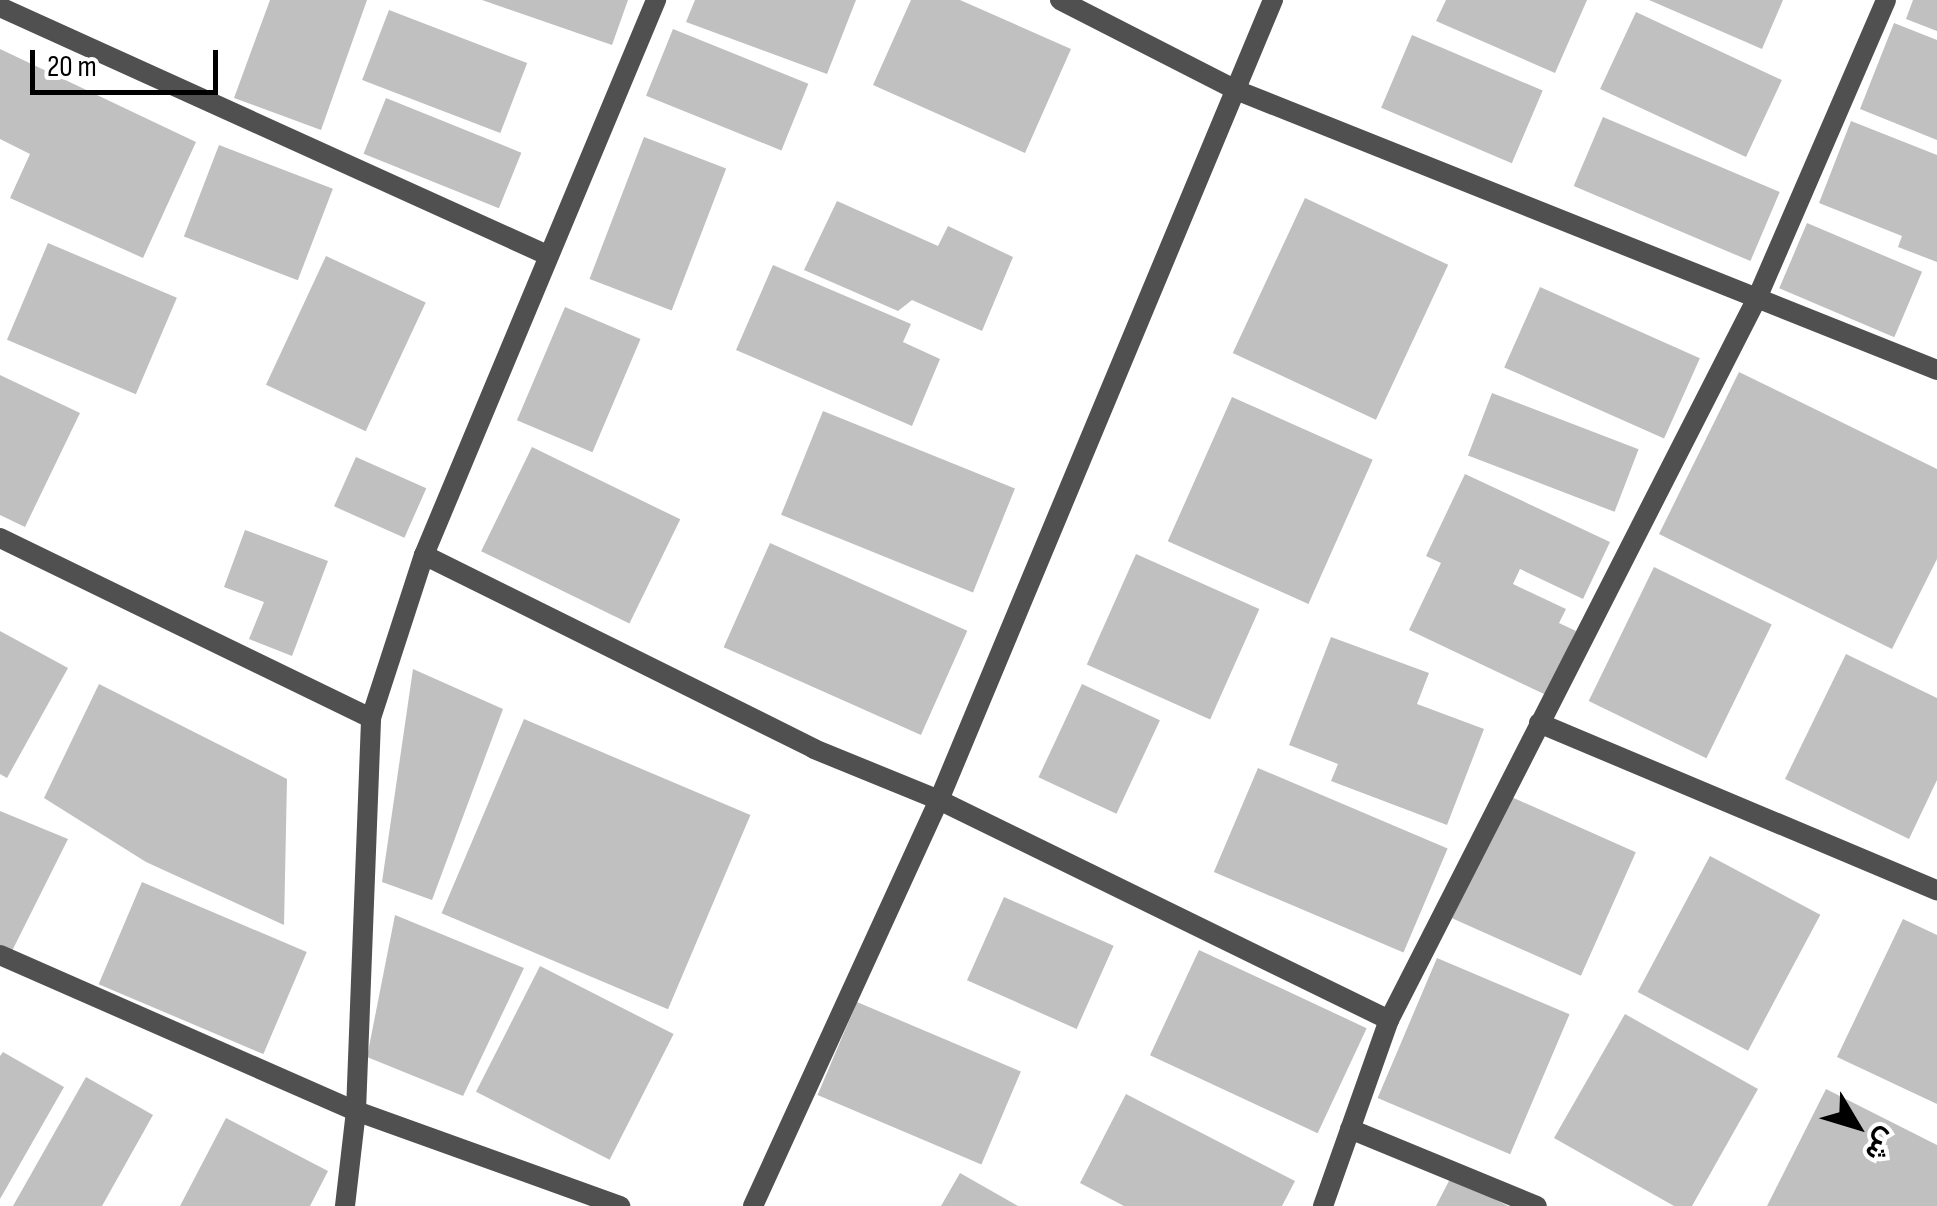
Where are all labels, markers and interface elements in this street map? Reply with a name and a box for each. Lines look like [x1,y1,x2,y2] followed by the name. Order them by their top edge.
[35,30,222,92] scale bar
[47,49,97,85] text: 20 m
[1807,1076,1907,1176] north arrow
[1858,1121,1904,1168] text: ش

